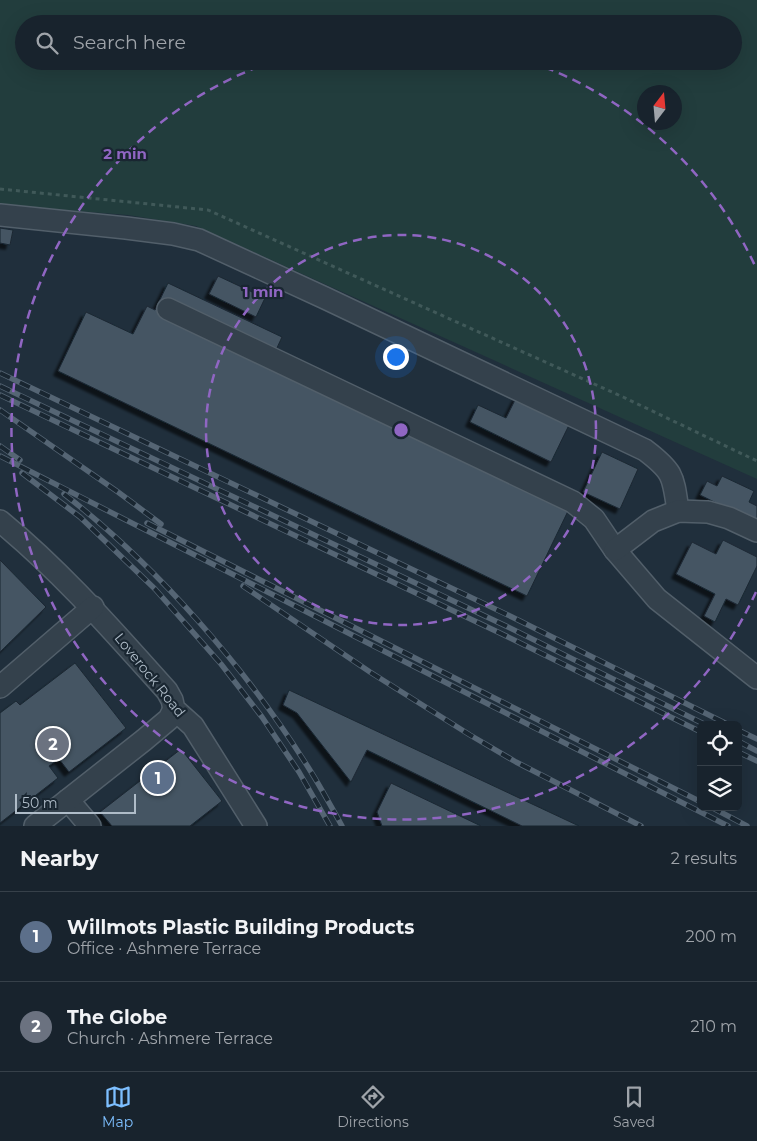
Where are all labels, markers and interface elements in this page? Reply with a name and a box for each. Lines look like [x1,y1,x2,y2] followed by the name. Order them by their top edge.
[15,15,742,70] search box
[33,29,61,57] icon: search
[73,31,186,54] text: Search here
[637,85,682,130] north arrow
[103,144,147,163] text: 2 min
[243,282,283,301] text: 1 min
[383,344,409,370] your location
[392,421,410,439] centre of rings
[111,629,189,721] street label: Loverock Road
[697,721,742,811] map controls
[697,721,742,766] button: locate
[37,725,69,763] pin: 2
[142,759,174,797] pin: 1
[697,766,742,811] button: layers
[15,791,136,814] scale bar
[22,794,58,812] text: 50 m
[20,846,99,871] text: Nearby
[671,849,737,868] text: 2 results
[67,916,414,939] text: Willmots Plastic Building Products
[33,927,39,946] text: 1
[686,927,737,946] text: 200 m
[67,939,261,958] text: Office · Ashmere Terrace
[67,1006,167,1029] text: The Globe
[31,1017,41,1036] text: 2
[690,1017,737,1036] text: 210 m
[67,1029,273,1048] text: Church · Ashmere Terrace
[102,1083,133,1131] tab: Map
[337,1083,409,1131] tab: Directions
[613,1083,655,1131] tab: Saved

